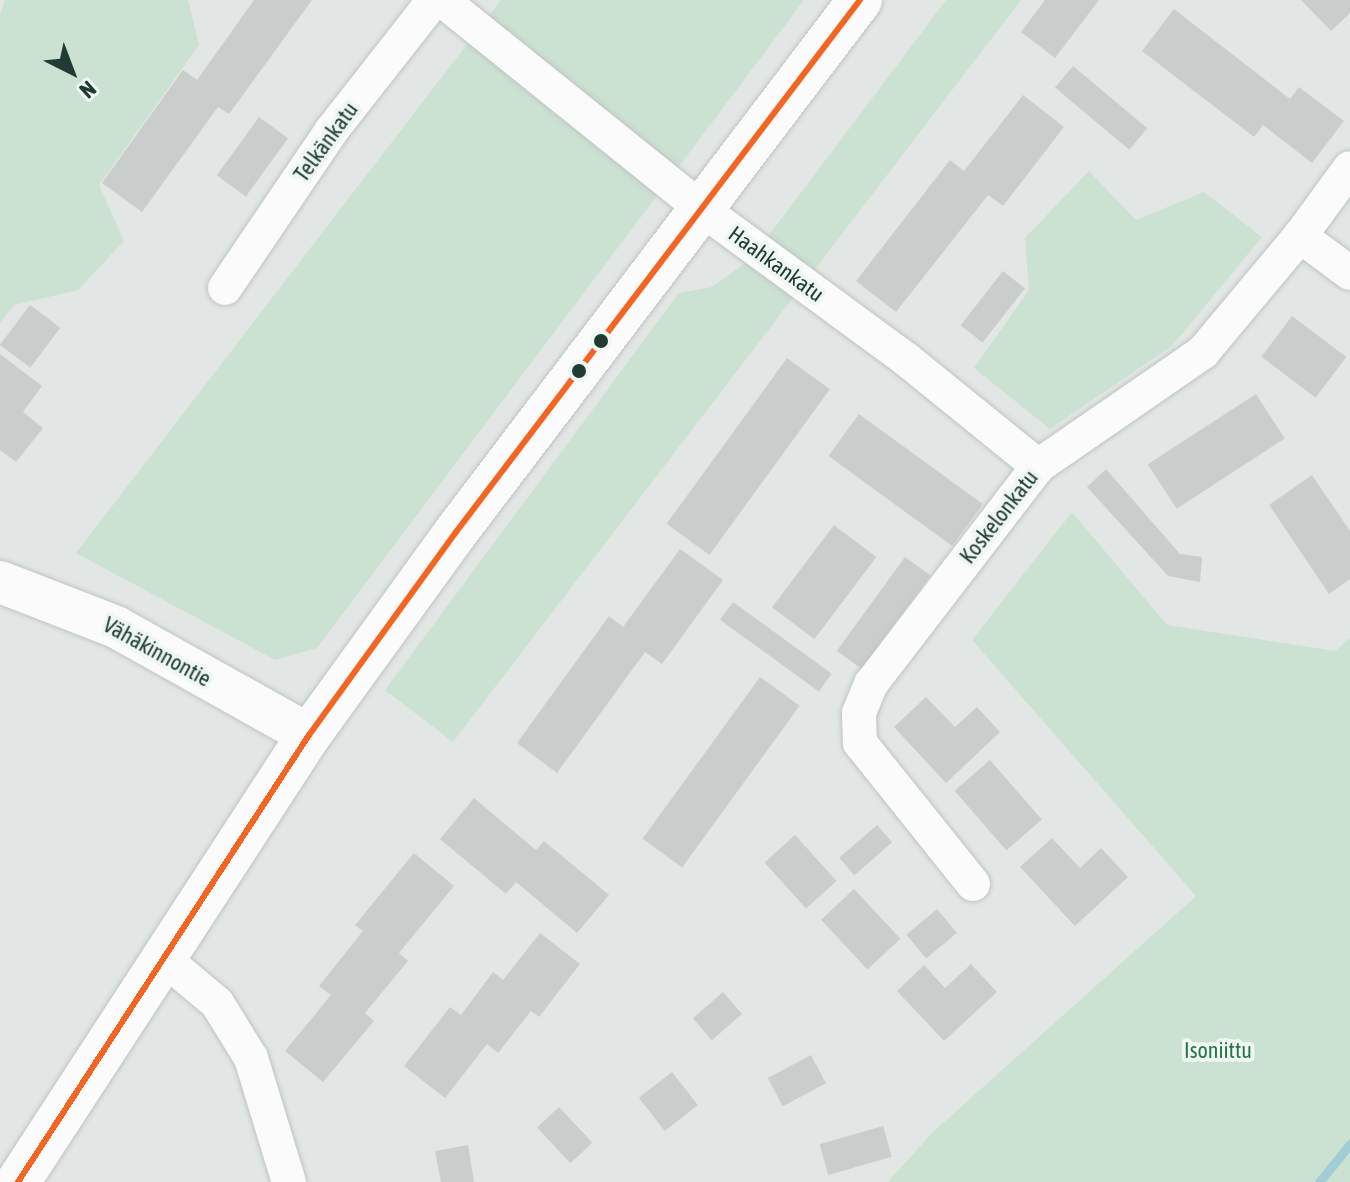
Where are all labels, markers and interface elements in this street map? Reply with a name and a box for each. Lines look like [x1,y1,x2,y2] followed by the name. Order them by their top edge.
[32,32,112,112] north arrow
[75,76,102,104] text: N
[288,97,364,187] street label: Telkänkatu
[723,221,829,307] street label: Haahkankatu
[593,333,609,349] unlabelled marker
[571,363,587,379] unlabelled marker
[954,465,1044,569] street label: Koskelonkatu
[99,612,215,692] street label: Vähäkinnontie
[1184,1038,1252,1064] park label: Isoniittu

